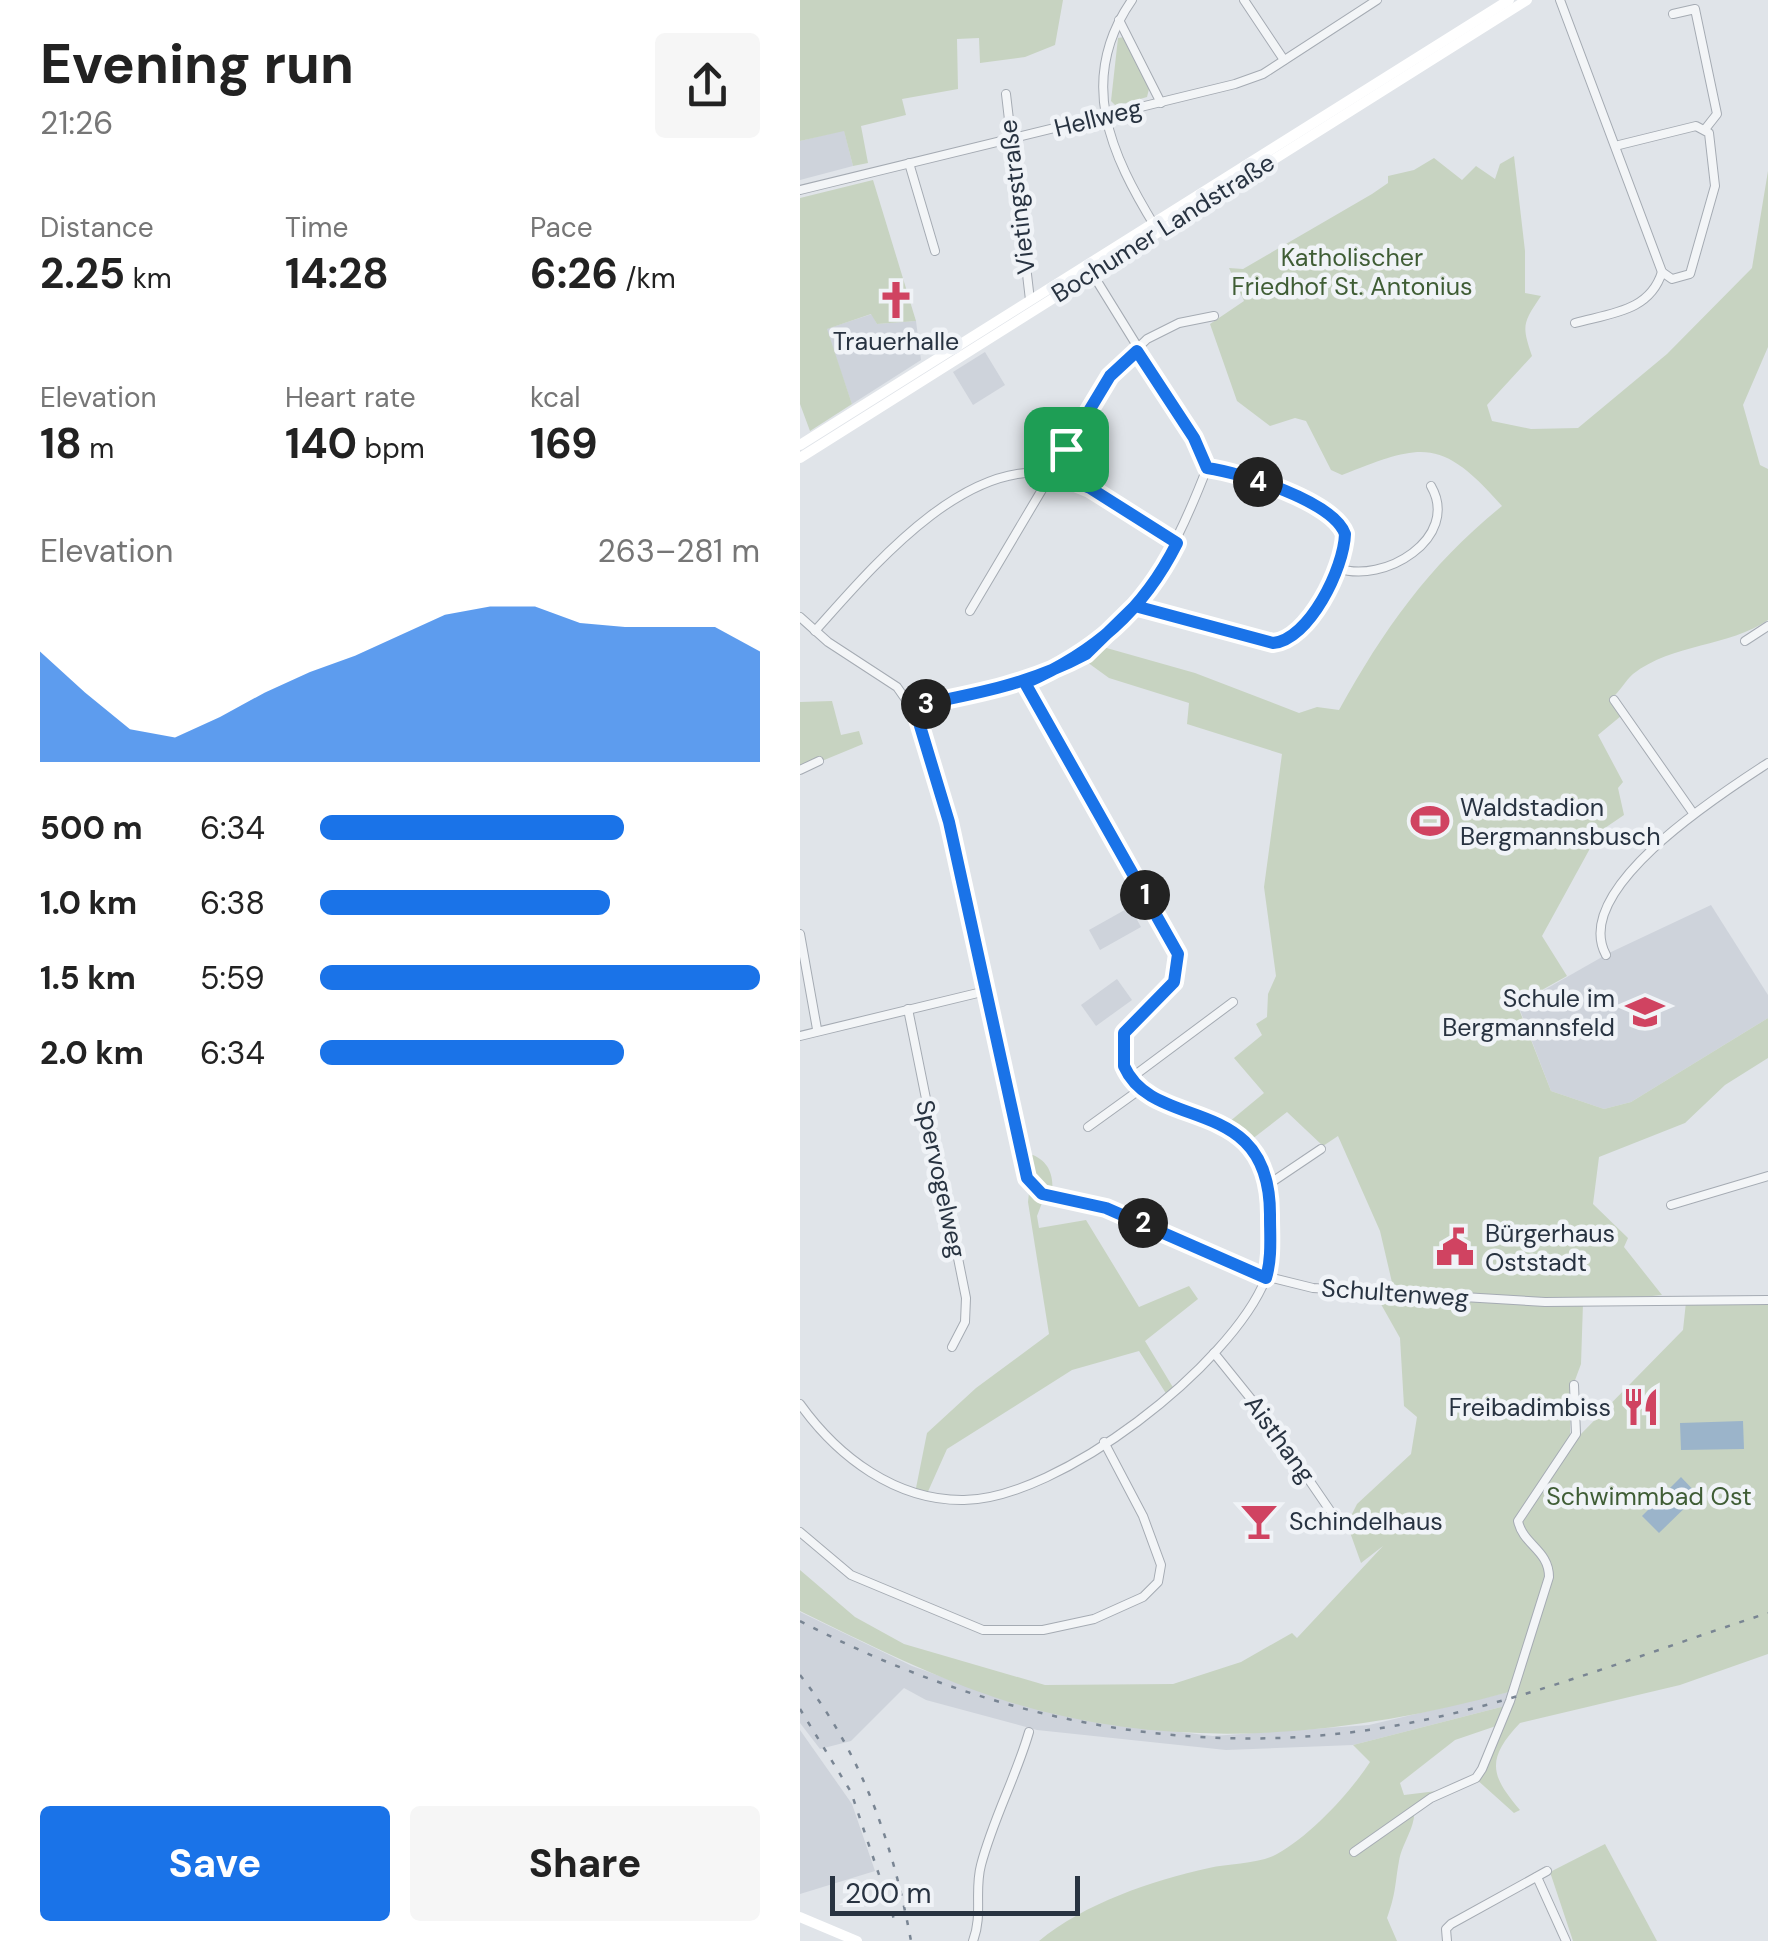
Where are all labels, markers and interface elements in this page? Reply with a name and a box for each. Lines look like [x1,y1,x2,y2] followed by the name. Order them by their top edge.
[40,28,354,100] text: Evening run
[655,33,760,138] button: share
[1051,91,1145,145] street label: Hellweg
[40,102,113,144] text: 21:26
[991,118,1043,276] street label: Vietingstraße
[1045,146,1281,310] street label: Bochumer Landstraße
[40,209,154,246] text: Distance
[285,209,348,246] text: Time
[530,209,593,246] text: Pace
[1231,241,1473,303] park label: Katholischer Friedhof St. Antonius
[40,246,125,301] text: 2.25
[285,246,389,301] text: 14:28
[530,246,618,301] text: 6:26
[125,260,172,297] text: km
[618,260,676,297] text: /km
[875,279,917,321] church icon: Trauerhalle
[833,325,959,358] place label: Trauerhalle
[40,379,157,416] text: Elevation
[285,379,416,416] text: Heart rate
[530,379,581,416] text: kcal
[1024,407,1109,492] pin
[40,416,82,471] text: 18
[285,416,357,471] text: 140
[530,416,598,471] text: 169
[1039,422,1094,477] icon: arrive
[82,430,114,467] text: m
[357,430,425,467] text: bpm
[1233,457,1283,507] pin: 4
[1249,463,1267,500] text: 4
[40,530,173,572] text: Elevation
[597,530,760,572] text: 263–281 m
[901,679,951,729] pin: 3
[918,685,934,722] text: 3
[1460,791,1661,853] place label: Waldstadion Bergmannsbusch
[1409,800,1451,842] sports icon: Waldstadion Bergmannsbusch
[40,807,143,849] text: 500 m
[200,807,265,849] text: 6:34
[1120,870,1170,920] pin: 1
[1140,876,1150,913] text: 1
[40,882,137,924] text: 1.0 km
[200,882,265,924] text: 6:38
[40,957,136,999] text: 1.5 km
[200,957,265,999] text: 5:59
[1442,982,1615,1044] place label: Schule im Bergmannsfeld
[1624,991,1666,1033] school or university icon: Schule im Bergmannsfeld
[40,1032,144,1074] text: 2.0 km
[200,1032,265,1074] text: 6:34
[908,1097,974,1261] street label: Spervogelweg
[1118,1198,1168,1248] pin: 2
[1135,1204,1151,1241] text: 2
[1485,1217,1615,1279] place label: Bürgerhaus Oststadt
[1434,1226,1476,1268] public building icon: Bürgerhaus Oststadt
[1320,1271,1470,1315] street label: Schultenweg
[1620,1386,1662,1428] restaurant icon: Freibadimbiss
[1237,1389,1323,1489] street label: Aisthang
[1449,1391,1611,1424] place label: Freibadimbiss
[1546,1480,1752,1513] park label: Schwimmbad Ost
[1238,1500,1280,1542] bar icon: Schindelhaus
[1289,1505,1443,1538] place label: Schindelhaus
[40,1806,390,1921] button: Save
[410,1806,760,1921] button: Share
[830,1871,1080,1916] scale bar
[845,1875,932,1912] text: 200 m

